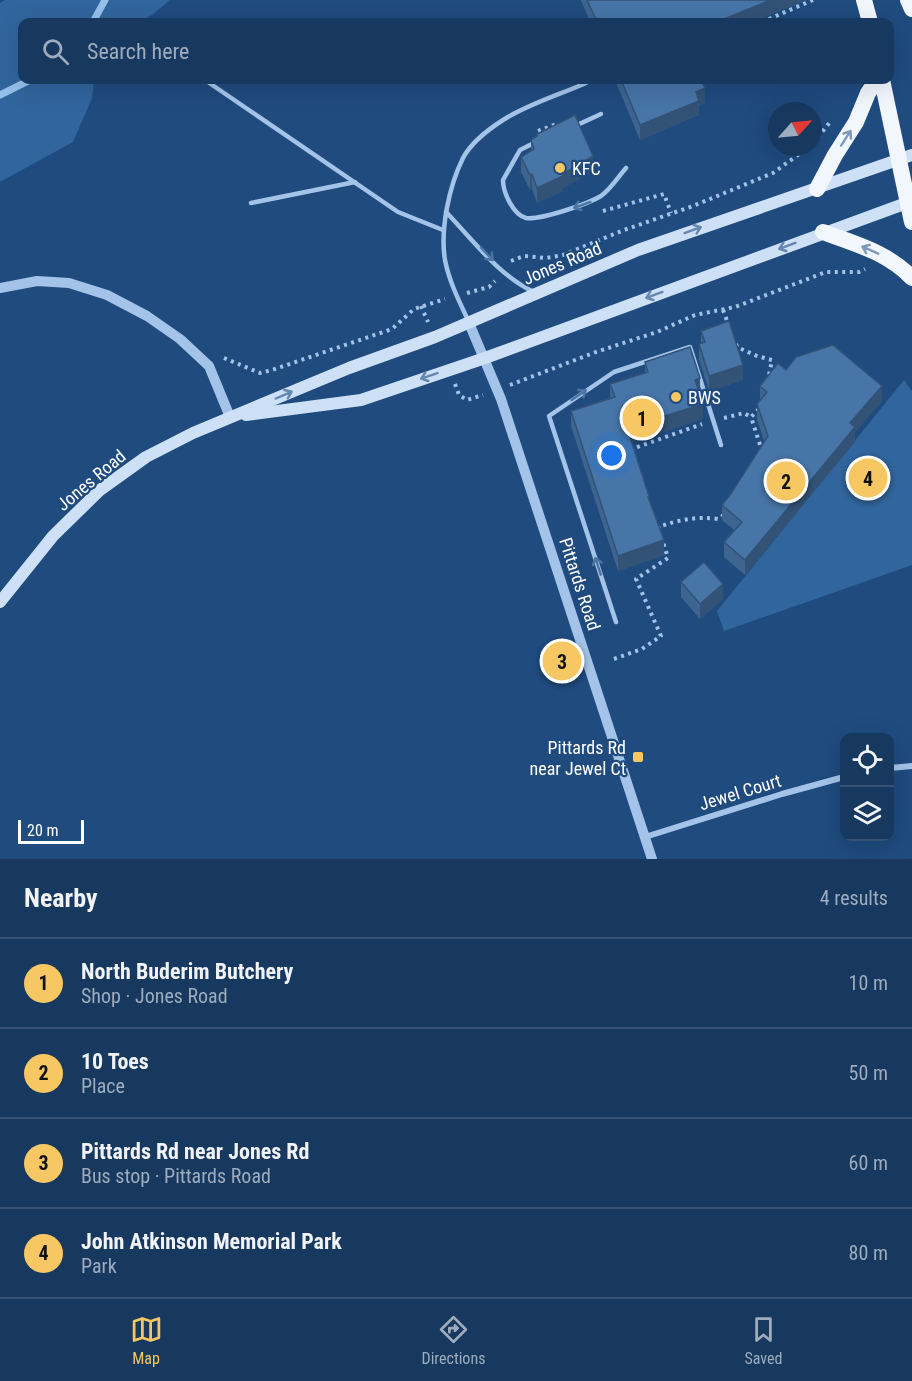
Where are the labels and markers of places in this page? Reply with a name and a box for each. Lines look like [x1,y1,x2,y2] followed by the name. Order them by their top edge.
[572,158,601,179] place label: KFC
[553,161,567,175] marker: KFC
[688,387,721,408] place label: BWS
[669,390,683,404] marker: BWS
[622,396,662,440] pin: 1
[848,456,888,500] pin: 4
[766,458,806,504] pin: 2
[542,638,582,684] pin: 3
[530,737,626,779] place label: Pittards Rd near Jewel Ct
[631,750,645,764] marker: Pittards Rd near Jewel Ct

